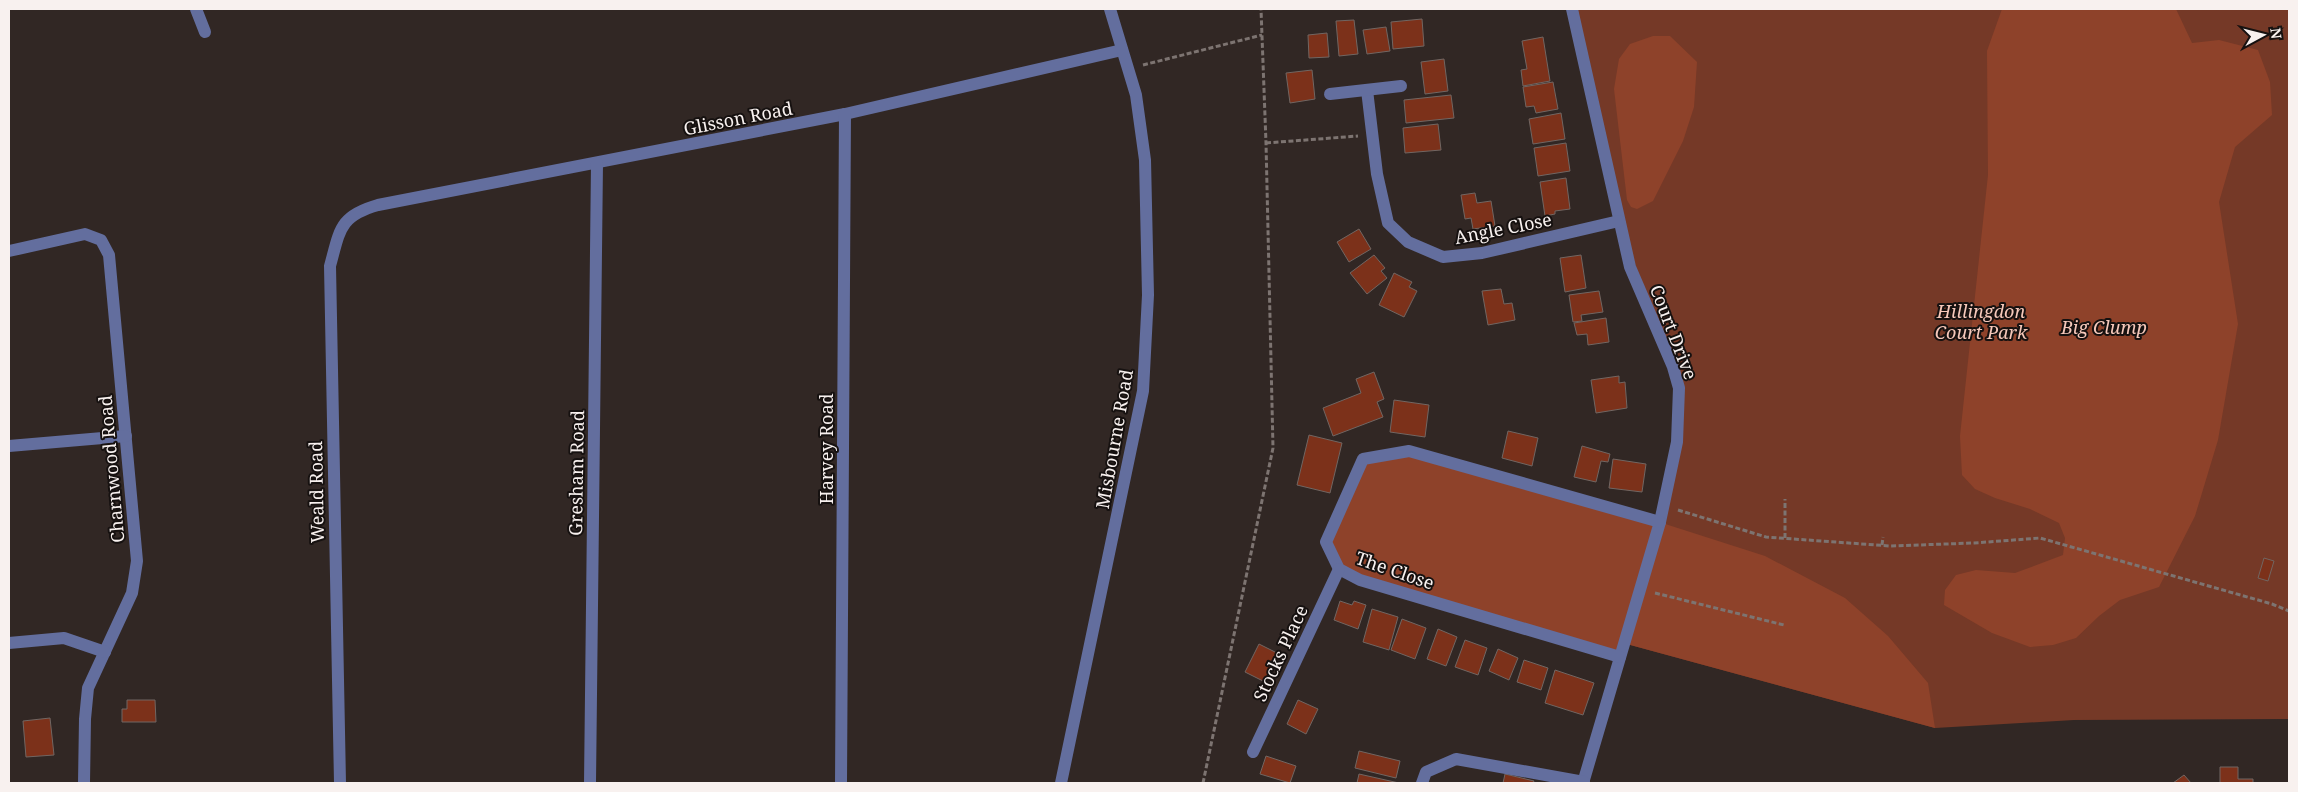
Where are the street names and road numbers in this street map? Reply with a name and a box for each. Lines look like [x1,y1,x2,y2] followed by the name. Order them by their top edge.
[681,96,795,140] street label: Glisson Road
[1452,207,1554,249] street label: Angle Close
[1645,281,1703,383] street label: Court Drive
[1090,367,1138,511] street label: Misbourne Road
[814,393,838,505] street label: Harvey Road
[93,394,129,544] street label: Charnwood Road
[563,410,589,536] street label: Gresham Road
[303,441,329,543] street label: Weald Road
[1353,545,1437,595] street label: The Close
[1247,601,1313,705] street label: Stocks Place

